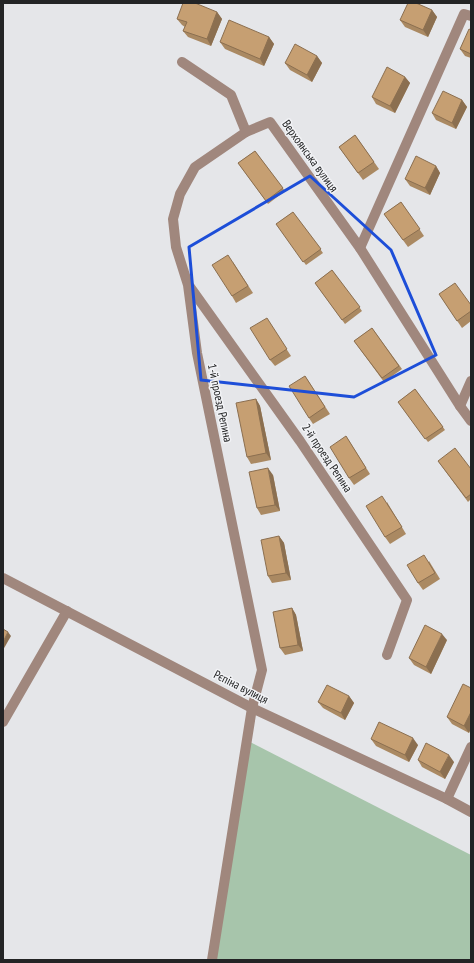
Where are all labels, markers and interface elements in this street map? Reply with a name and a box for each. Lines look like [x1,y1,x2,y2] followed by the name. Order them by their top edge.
[279,117,342,195] street label: Верхоянська вулиця
[205,362,236,444] street label: 1-й проезд Репина
[299,420,356,495] street label: 2-й проезд Репина
[211,666,271,707] street label: Рєпіна вулиця

